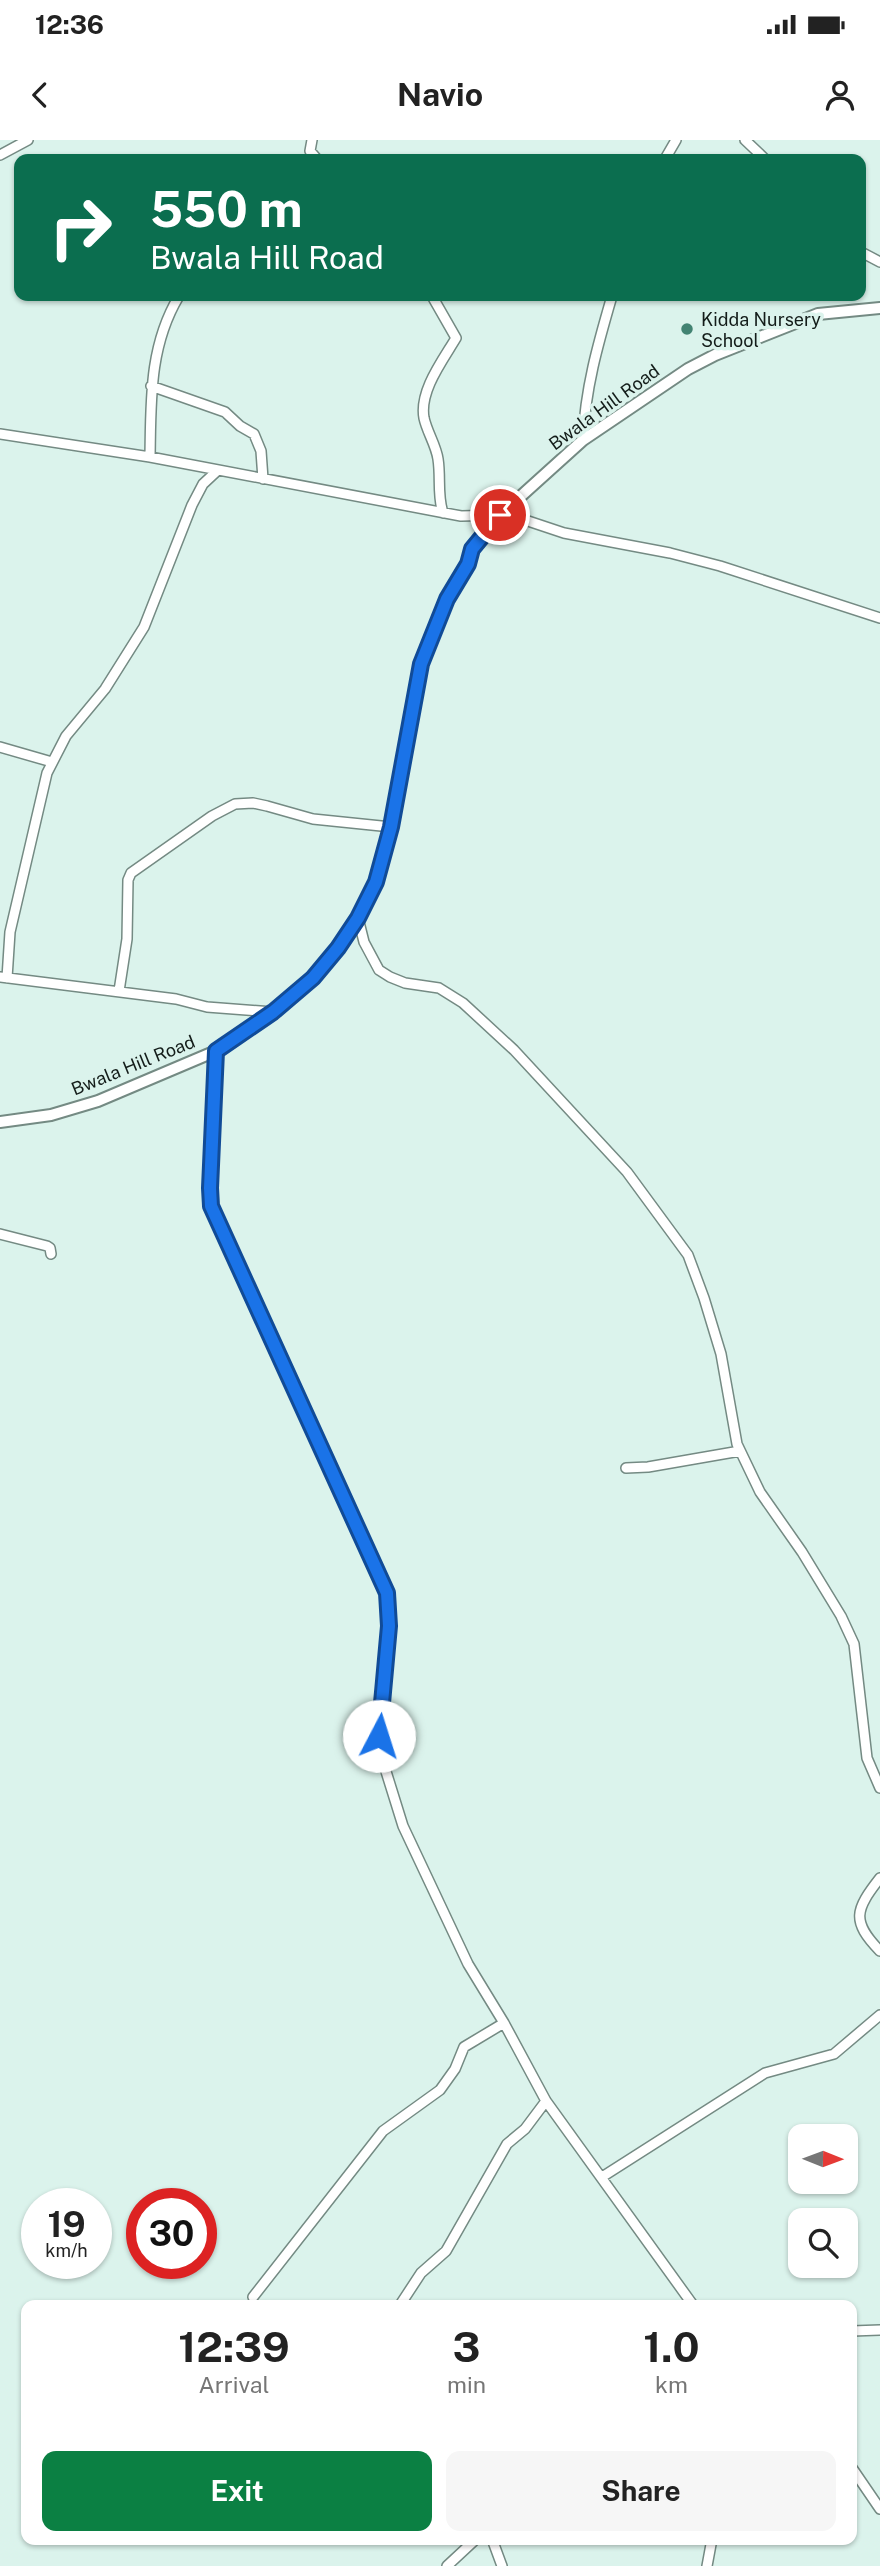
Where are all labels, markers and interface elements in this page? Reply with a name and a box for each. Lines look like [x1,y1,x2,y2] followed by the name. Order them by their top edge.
[35,9,104,40] text: 12:36
[21,76,59,114] icon: back
[397,76,483,113] text: Navio
[821,76,859,114] icon: person
[150,180,303,238] text: 550 m
[35,182,126,273] icon: right
[150,239,384,276] text: Bwala Hill Road
[701,309,821,351] place label: Kidda Nursery School
[679,321,695,337] marker: Kidda Nursery School
[545,360,663,454] street label: Bwala Hill Road
[470,485,530,545] pin
[481,496,519,534] icon: arrive
[68,1031,198,1099] street label: Bwala Hill Road
[342,1699,416,1773] position arrow
[788,2124,858,2194] north arrow
[788,2124,858,2278] map controls
[126,2188,217,2279] speed limit sign: 30
[47,2204,86,2245] text: 19
[788,2208,858,2278] button: search
[45,2240,88,2261] text: km/h
[178,2322,290,2371] text: 12:39
[453,2322,480,2371] text: 3
[643,2322,700,2371] text: 1.0
[198,2371,270,2398] text: Arrival
[447,2371,486,2398] text: min
[655,2371,688,2398] text: km
[42,2451,432,2531] button: Exit
[446,2451,836,2531] button: Share

